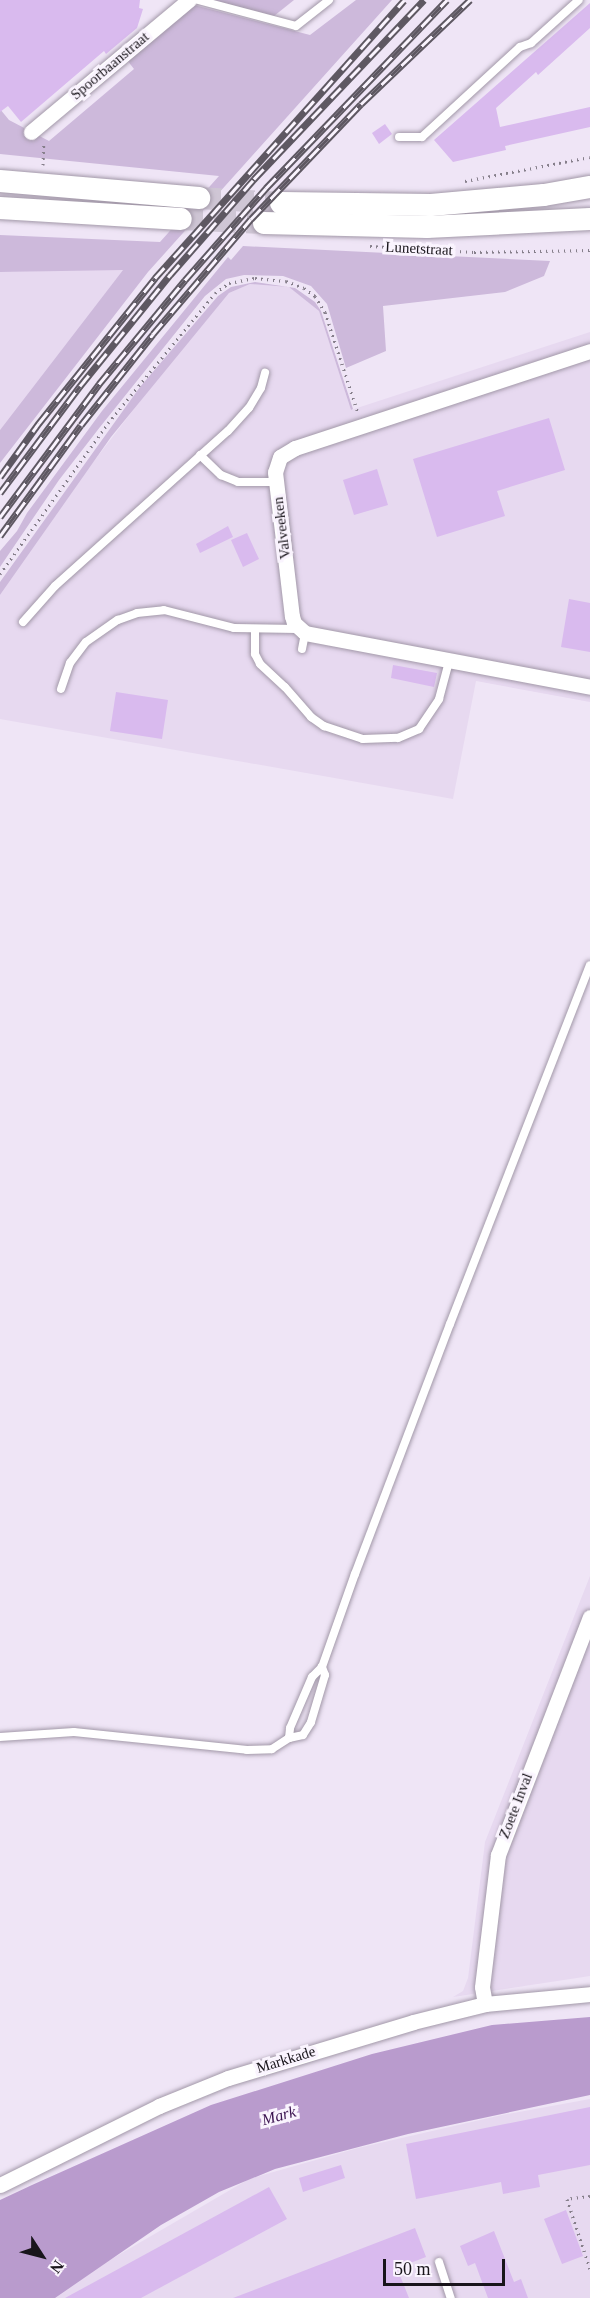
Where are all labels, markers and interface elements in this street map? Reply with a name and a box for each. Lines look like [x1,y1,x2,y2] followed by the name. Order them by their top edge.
[67,28,153,104] street label: Spoorbaanstraat
[385,238,453,260] street label: Lunetstraat
[269,496,295,560] street label: Valveeken
[495,1771,537,1841] street label: Zoete Inval
[254,2043,318,2077] street label: Markkade
[260,2102,298,2130] water label: Mark
[12,2226,72,2286] north arrow
[386,2247,508,2285] scale bar
[47,2257,67,2277] text: N
[394,2259,431,2279] text: 50 m

